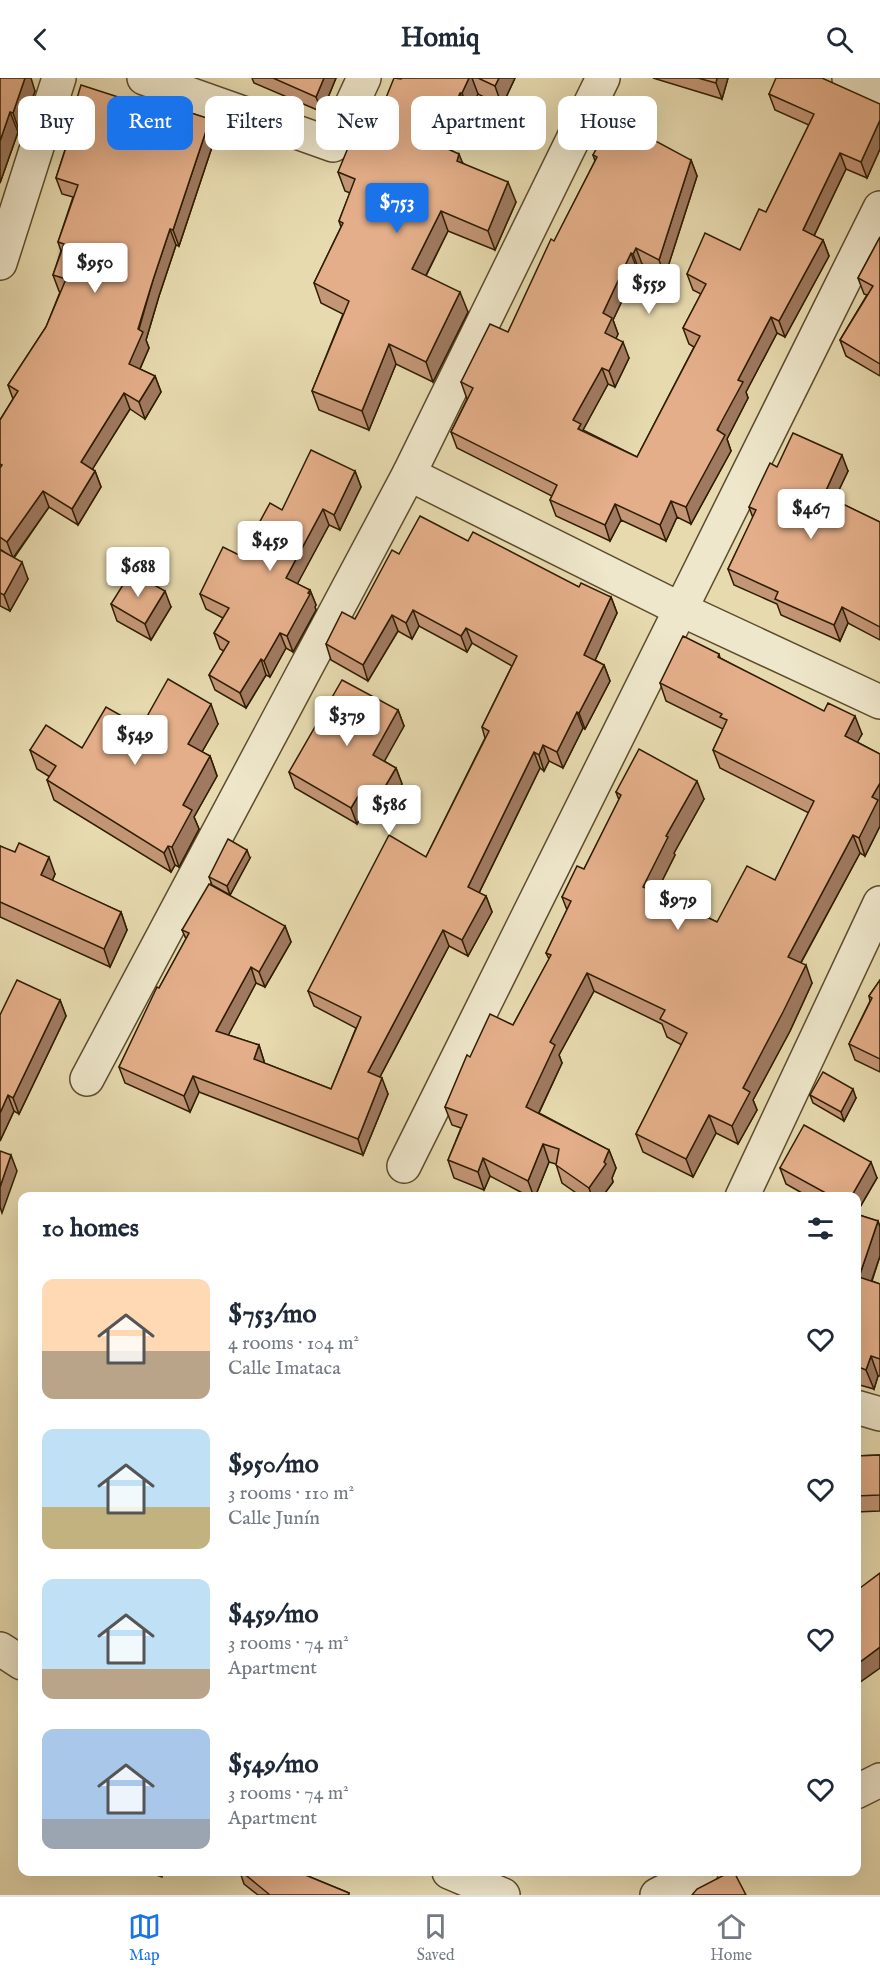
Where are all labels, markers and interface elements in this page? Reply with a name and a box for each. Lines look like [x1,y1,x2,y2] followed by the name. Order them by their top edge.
[401,22,479,56] text: Homiq
[24,23,57,56] icon: back
[823,23,856,56] icon: search
[18,96,95,150] chip: Buy
[107,96,193,150] chip: Rent
[205,96,304,150] chip: Filters
[316,96,399,150] chip: New
[411,96,546,150] chip: Apartment
[558,96,657,150] chip: House
[361,183,433,234] pin: $753
[379,190,415,215] text: $753
[59,243,131,294] pin: $950
[77,250,113,275] text: $950
[613,264,685,315] pin: $559
[632,271,666,296] text: $559
[775,489,847,540] pin: $467
[792,496,830,521] text: $467
[234,521,306,572] pin: $459
[252,528,288,553] text: $459
[102,547,174,598] pin: $688
[120,554,156,579] text: $688
[311,696,383,747] pin: $379
[329,703,365,728] text: $379
[99,715,171,766] pin: $549
[117,722,153,747] text: $549
[353,785,425,836] pin: $586
[372,792,406,817] text: $586
[642,880,714,931] pin: $979
[659,887,697,912] text: $979
[42,1212,139,1245] text: 10 homes
[804,1212,837,1245] icon: filters
[228,1298,317,1331] text: $753/mo
[90,1303,162,1375] icon: home
[804,1323,837,1356] icon: heart
[228,1331,359,1356] text: 4 rooms · 104 m²
[228,1356,341,1381] text: Calle Imataca
[228,1448,319,1481] text: $950/mo
[90,1453,162,1525] icon: home
[804,1473,837,1506] icon: heart
[228,1481,354,1506] text: 3 rooms · 110 m²
[228,1506,320,1531] text: Calle Junín
[228,1598,318,1631] text: $459/mo
[90,1603,162,1675] icon: home
[804,1623,837,1656] icon: heart
[228,1631,349,1656] text: 3 rooms · 74 m²
[228,1656,317,1681] text: Apartment
[228,1748,318,1781] text: $549/mo
[90,1753,162,1825] icon: home
[804,1773,837,1806] icon: heart
[228,1781,349,1806] text: 3 rooms · 74 m²
[228,1806,317,1831] text: Apartment
[128,1910,161,1966] tab: Map
[417,1910,455,1966] tab: Saved
[710,1910,752,1966] tab: Home

